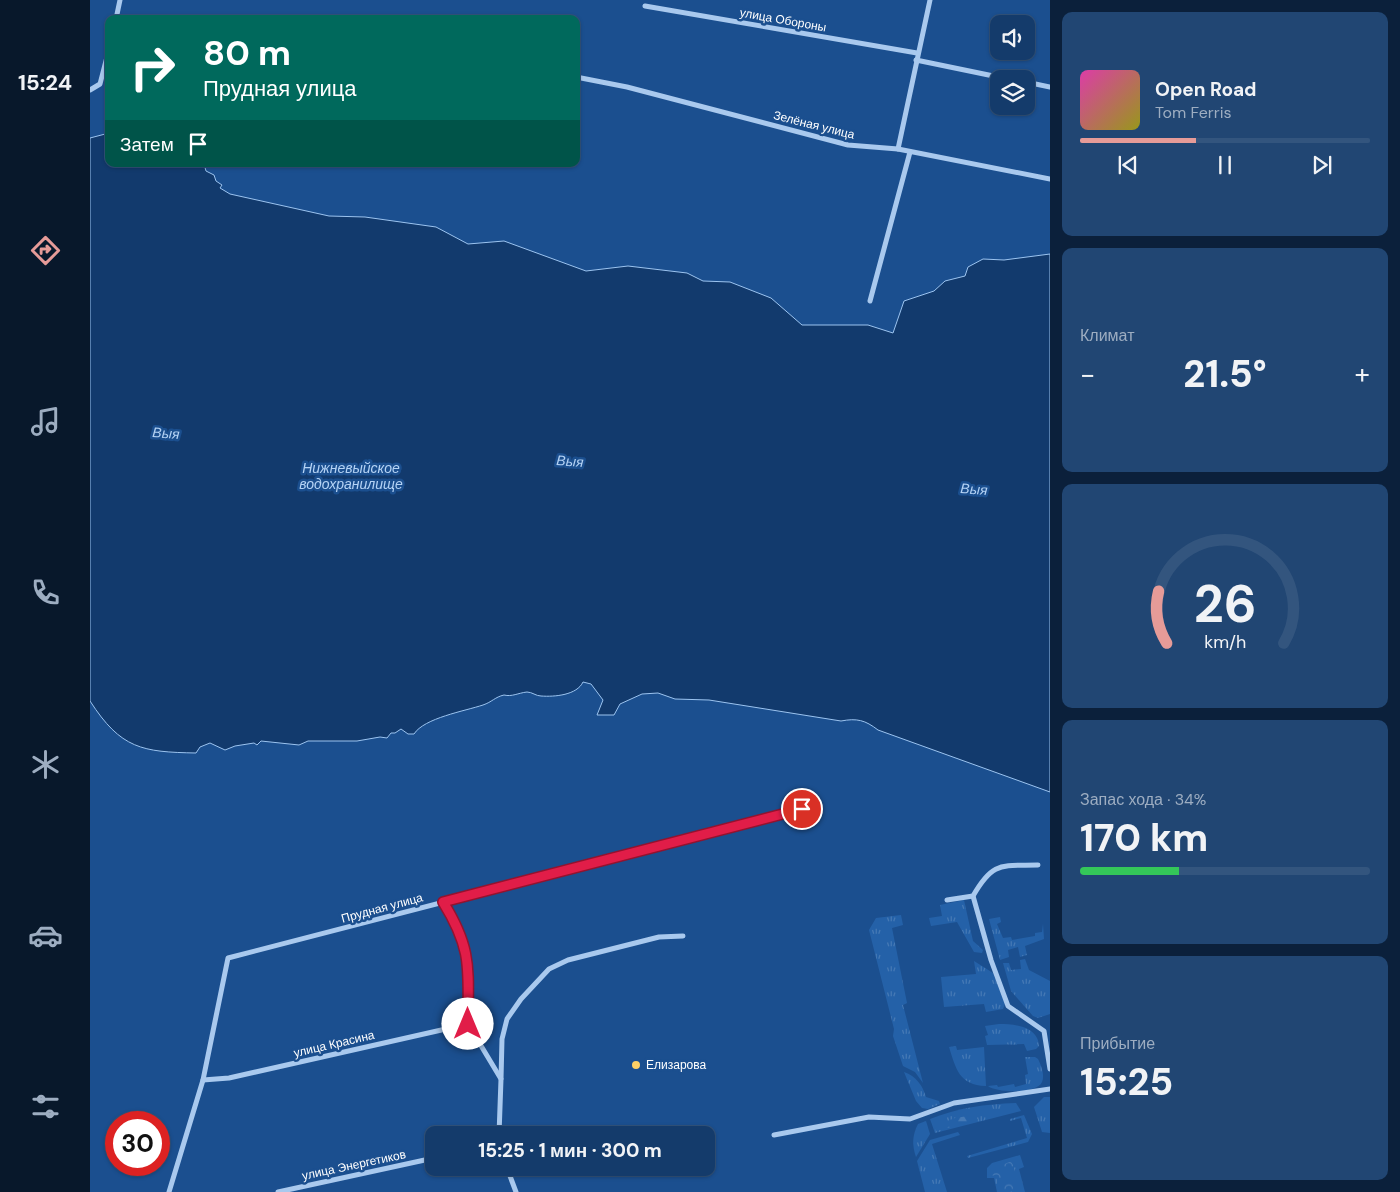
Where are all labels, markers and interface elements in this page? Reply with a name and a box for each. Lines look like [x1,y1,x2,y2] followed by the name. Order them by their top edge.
[738,5,828,35] street label: улица Обороны
[990,15,1035,115] map controls
[990,15,1035,60] button: sound
[203,30,291,76] text: 80 m
[120,35,185,100] icon: right
[18,68,72,97] text: 15:24
[990,70,1035,115] button: layers
[203,74,357,103] text: Прудная улица
[1155,77,1257,102] text: Open Road
[1155,102,1232,123] text: Tom Ferris
[772,107,857,143] street label: Зелёная улица
[184,130,212,158] icon: arrive
[120,132,174,157] text: Затем
[1114,151,1142,179] icon: previous
[1211,151,1239,179] icon: pause
[1308,151,1336,179] icon: next
[28,233,63,268] icon: directions
[1080,325,1134,346] text: Климат
[1183,349,1267,399] text: 21.5°
[1080,356,1095,393] text: −
[1355,356,1370,393] text: +
[28,404,63,439] icon: music
[152,423,181,443] water label: Выя
[556,451,585,471] water label: Выя
[299,459,403,493] water label: Нижневыйское водохранилище
[960,479,989,499] water label: Выя
[1194,570,1256,638] text: 26
[28,575,63,610] icon: phone
[1204,630,1246,654] text: km/h
[28,747,63,782] icon: climate
[781,788,823,830] pin
[1080,789,1206,810] text: Запас хода · 34%
[788,795,816,823] icon: arrive
[1080,813,1208,863] text: 170 km
[339,889,425,927] street label: Прудная улица
[28,918,63,953] icon: car
[441,997,493,1049] position arrow
[292,1027,376,1061] street label: улица Красина
[1080,1033,1155,1054] text: Прибытие
[646,1057,706,1073] place label: Елизарова
[1080,1057,1173,1107] text: 15:25
[630,1059,642,1071] marker: Елизарова
[28,1089,63,1124] icon: filters
[105,1111,170,1176] speed limit sign: 30
[478,1138,662,1163] text: 15:25 · 1 мин · 300 m
[301,1146,407,1184] street label: улица Энергетиков

